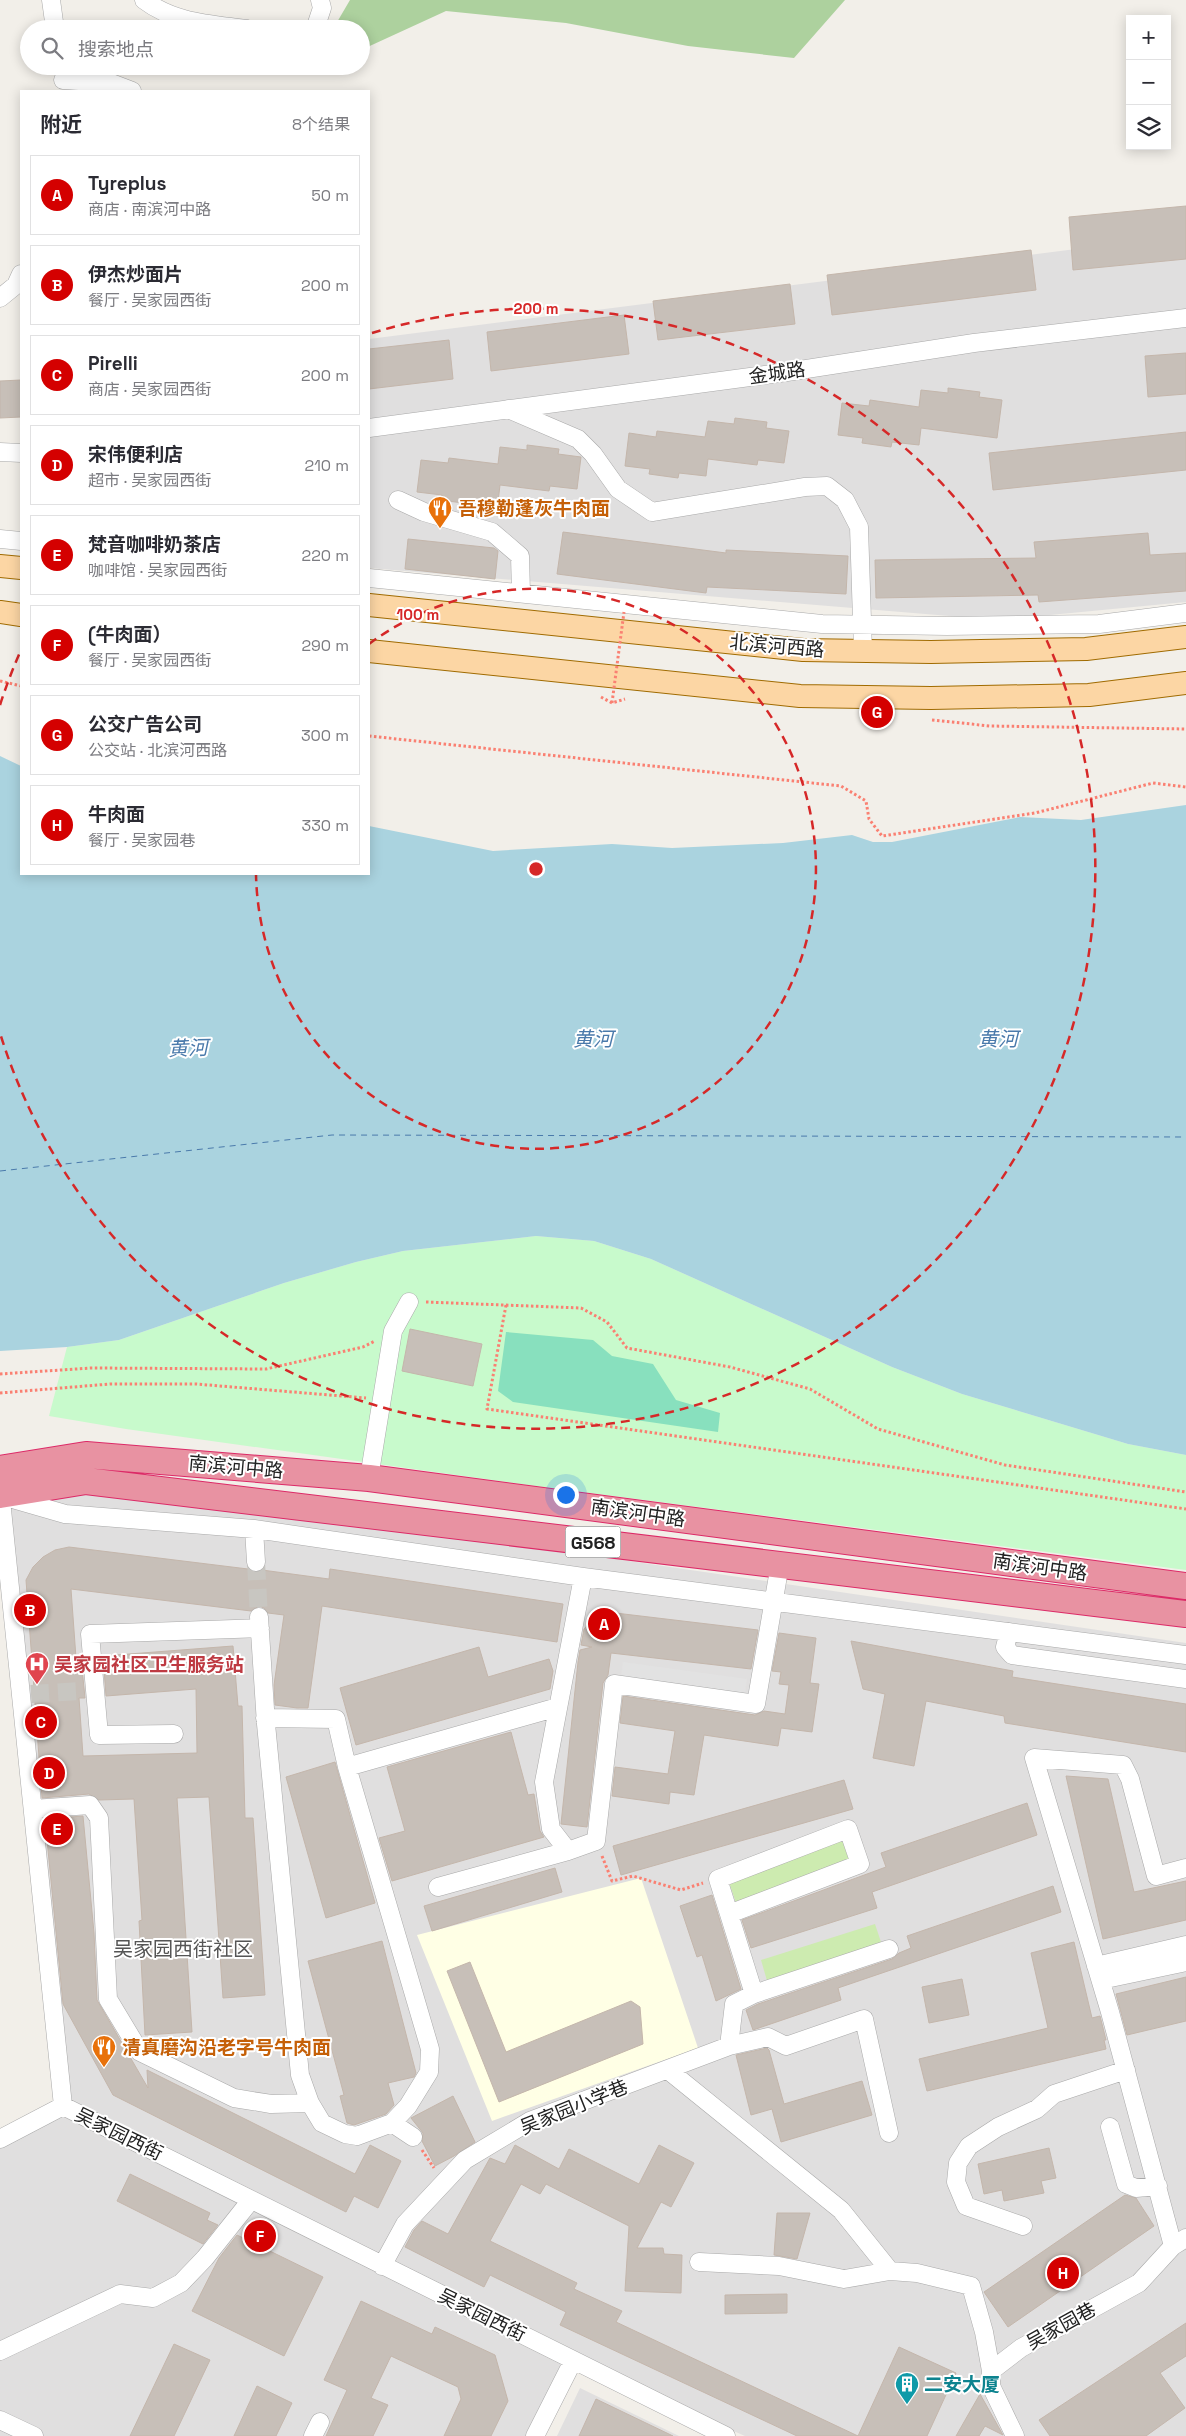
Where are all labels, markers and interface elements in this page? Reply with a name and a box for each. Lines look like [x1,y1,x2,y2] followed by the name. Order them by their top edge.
[1126,15,1171,150] map controls
[1126,15,1171,60] button: +
[20,20,370,75] search box
[38,34,66,62] icon: search
[78,37,154,62] text: 搜索地点
[1126,60,1171,105] button: −
[1126,105,1171,150] button: layers
[40,111,82,138] text: 附近
[292,114,350,135] text: 8个结果
[88,171,167,196] text: Tyreplus
[52,185,62,206] text: A
[311,185,349,206] text: 50 m
[88,199,211,220] text: 商店 · 南滨河中路
[88,262,183,287] text: 伊杰炒面片
[52,275,62,296] text: B
[301,275,349,296] text: 200 m
[88,290,211,311] text: 餐厅 · 吴家园西街
[514,299,558,318] text: 200 m
[88,351,138,376] text: Pirelli
[747,357,807,389] street label: 金城路
[52,365,62,386] text: C
[301,365,349,386] text: 200 m
[88,379,211,400] text: 商店 · 吴家园西街
[88,442,183,467] text: 宋伟便利店
[52,455,62,476] text: D
[305,455,349,476] text: 210 m
[88,470,211,491] text: 超市 · 吴家园西街
[427,495,453,529] restaurant icon: 吾穆勒蓬灰牛肉面
[458,496,610,521] place label: 吾穆勒蓬灰牛肉面
[88,532,221,557] text: 梵音咖啡奶茶店
[53,545,61,566] text: E
[302,545,349,566] text: 220 m
[88,560,227,581] text: 咖啡馆 · 吴家园西街
[397,605,439,624] text: 100 m
[88,622,172,647] text: (牛肉面）
[729,629,825,663] street label: 北滨河西路
[53,635,61,656] text: F
[301,635,349,656] text: 290 m
[88,650,211,671] text: 餐厅 · 吴家园西街
[861,693,893,731] pin: G
[88,712,202,737] text: 公交广告公司
[52,725,62,746] text: G
[301,725,349,746] text: 300 m
[88,740,227,761] text: 公交站 · 北滨河西路
[88,802,145,827] text: 牛肉面
[52,815,62,836] text: H
[302,815,349,836] text: 330 m
[88,830,195,851] text: 餐厅 · 吴家园巷
[527,860,545,878] centre of rings
[573,1026,617,1052] water label: 黄河
[978,1026,1022,1052] water label: 黄河
[168,1034,212,1062] water label: 黄河
[188,1450,284,1484] street label: 南滨河中路
[553,1482,579,1508] your location
[589,1494,687,1532] street label: 南滨河中路
[566,1526,620,1558] road number: G568
[991,1548,1089,1586] street label: 南滨河中路
[14,1591,46,1629] pin: B
[588,1605,620,1643] pin: A
[24,1651,50,1685] hospital icon: 吴家园社区卫生服务站
[54,1652,244,1677] place label: 吴家园社区卫生服务站
[25,1703,57,1741] pin: C
[33,1754,65,1792] pin: D
[41,1810,73,1848] pin: E
[113,1936,253,1962] district label: 吴家园西街社区
[91,2034,117,2068] restaurant icon: 清真磨沟沿老字号牛肉面
[122,2035,331,2060] place label: 清真磨沟沿老字号牛肉面
[516,2074,632,2140] street label: 吴家园小学巷
[71,2102,167,2166] street label: 吴家园西街
[244,2217,276,2255] pin: F
[1047,2254,1079,2292] pin: H
[434,2283,530,2347] street label: 吴家园西街
[1022,2297,1100,2355] street label: 吴家园巷
[894,2371,920,2405] building icon: 二安大厦
[924,2372,1000,2397] place label: 二安大厦

